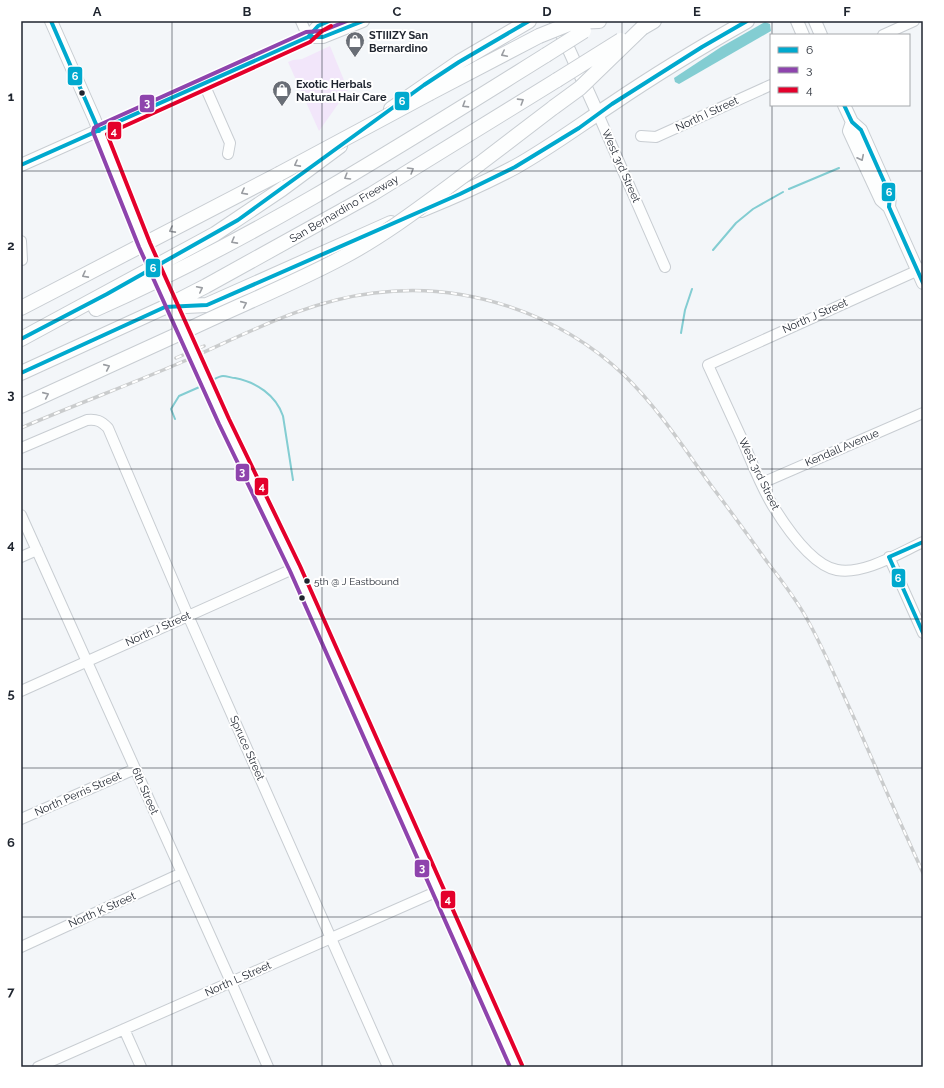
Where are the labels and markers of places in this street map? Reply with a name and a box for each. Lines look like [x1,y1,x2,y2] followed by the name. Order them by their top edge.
[369,29,428,55] place label: STIIIZY San Bernardino
[344,30,366,58] shop icon: STIIIZY San Bernardino
[296,78,387,104] place label: Exotic Herbals Natural Hair Care
[271,79,293,107] shop icon: Exotic Herbals Natural Hair Care
[77,88,87,98] unlabelled marker
[302,576,312,586] marker: 5th @ J Eastbound
[314,576,399,587] place label: 5th @ J Eastbound
[297,593,307,603] unlabelled marker

